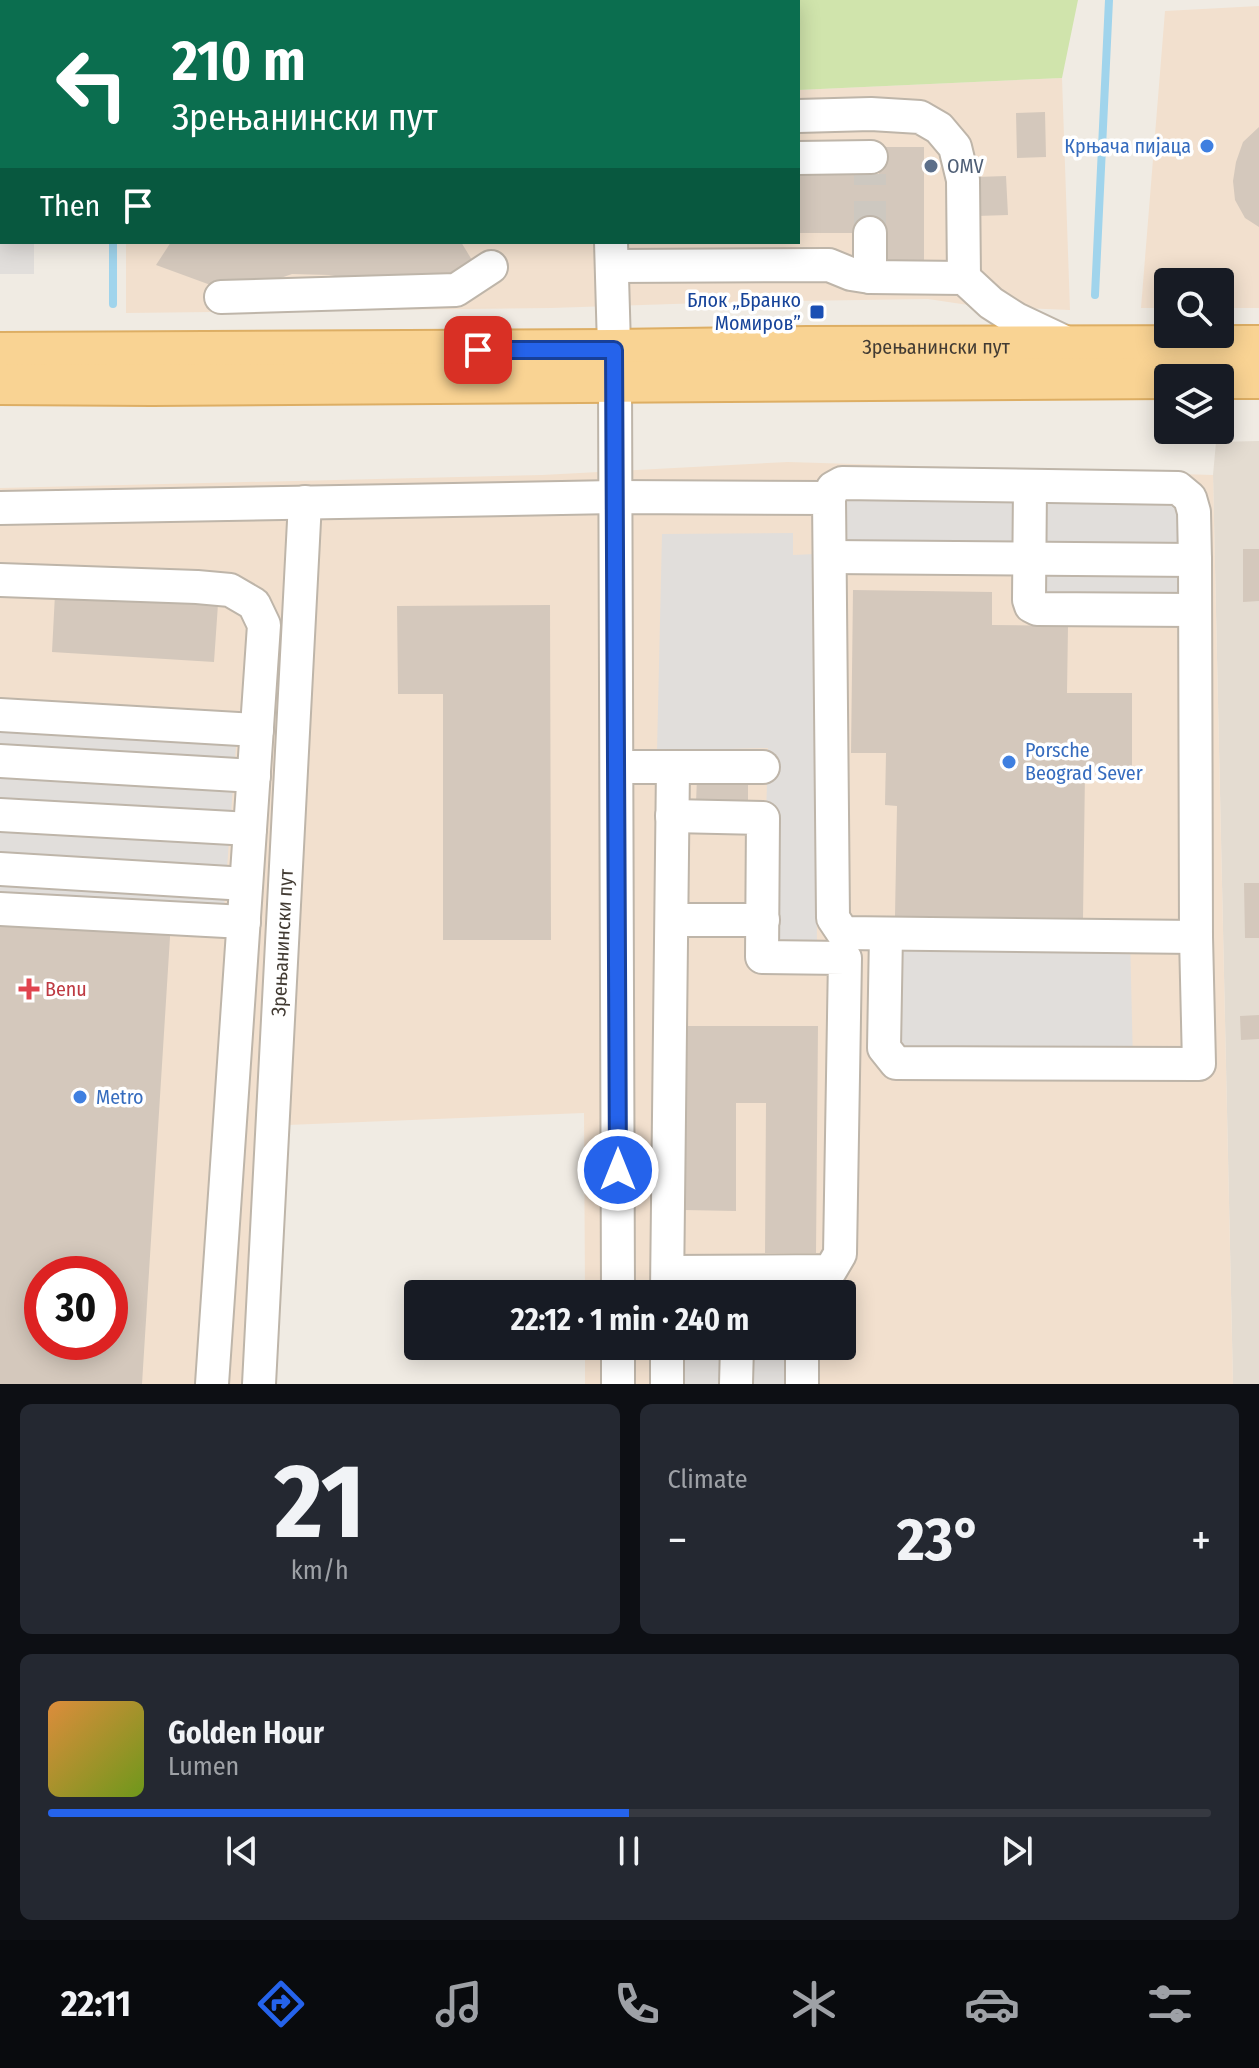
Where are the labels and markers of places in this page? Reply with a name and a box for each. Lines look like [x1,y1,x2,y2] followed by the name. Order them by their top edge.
[1064,134,1191,158] place label: Крњача пијаца
[1198,137,1216,155] marker: Крњача пијаца
[947,154,985,178] place label: OMV
[922,157,940,175] marker: OMV
[687,288,801,335] place label: Блок „Бранко Момиров”
[808,303,826,321] marker: Блок „Бранко Момиров”
[444,316,512,384] pin
[1025,738,1143,785] place label: Porsche Beograd Sever
[1000,753,1018,771] marker: Porsche Beograd Sever
[45,977,87,1001] place label: Benu
[20,980,38,998] marker: Benu
[96,1085,144,1109] place label: Metro
[71,1088,89,1106] marker: Metro

